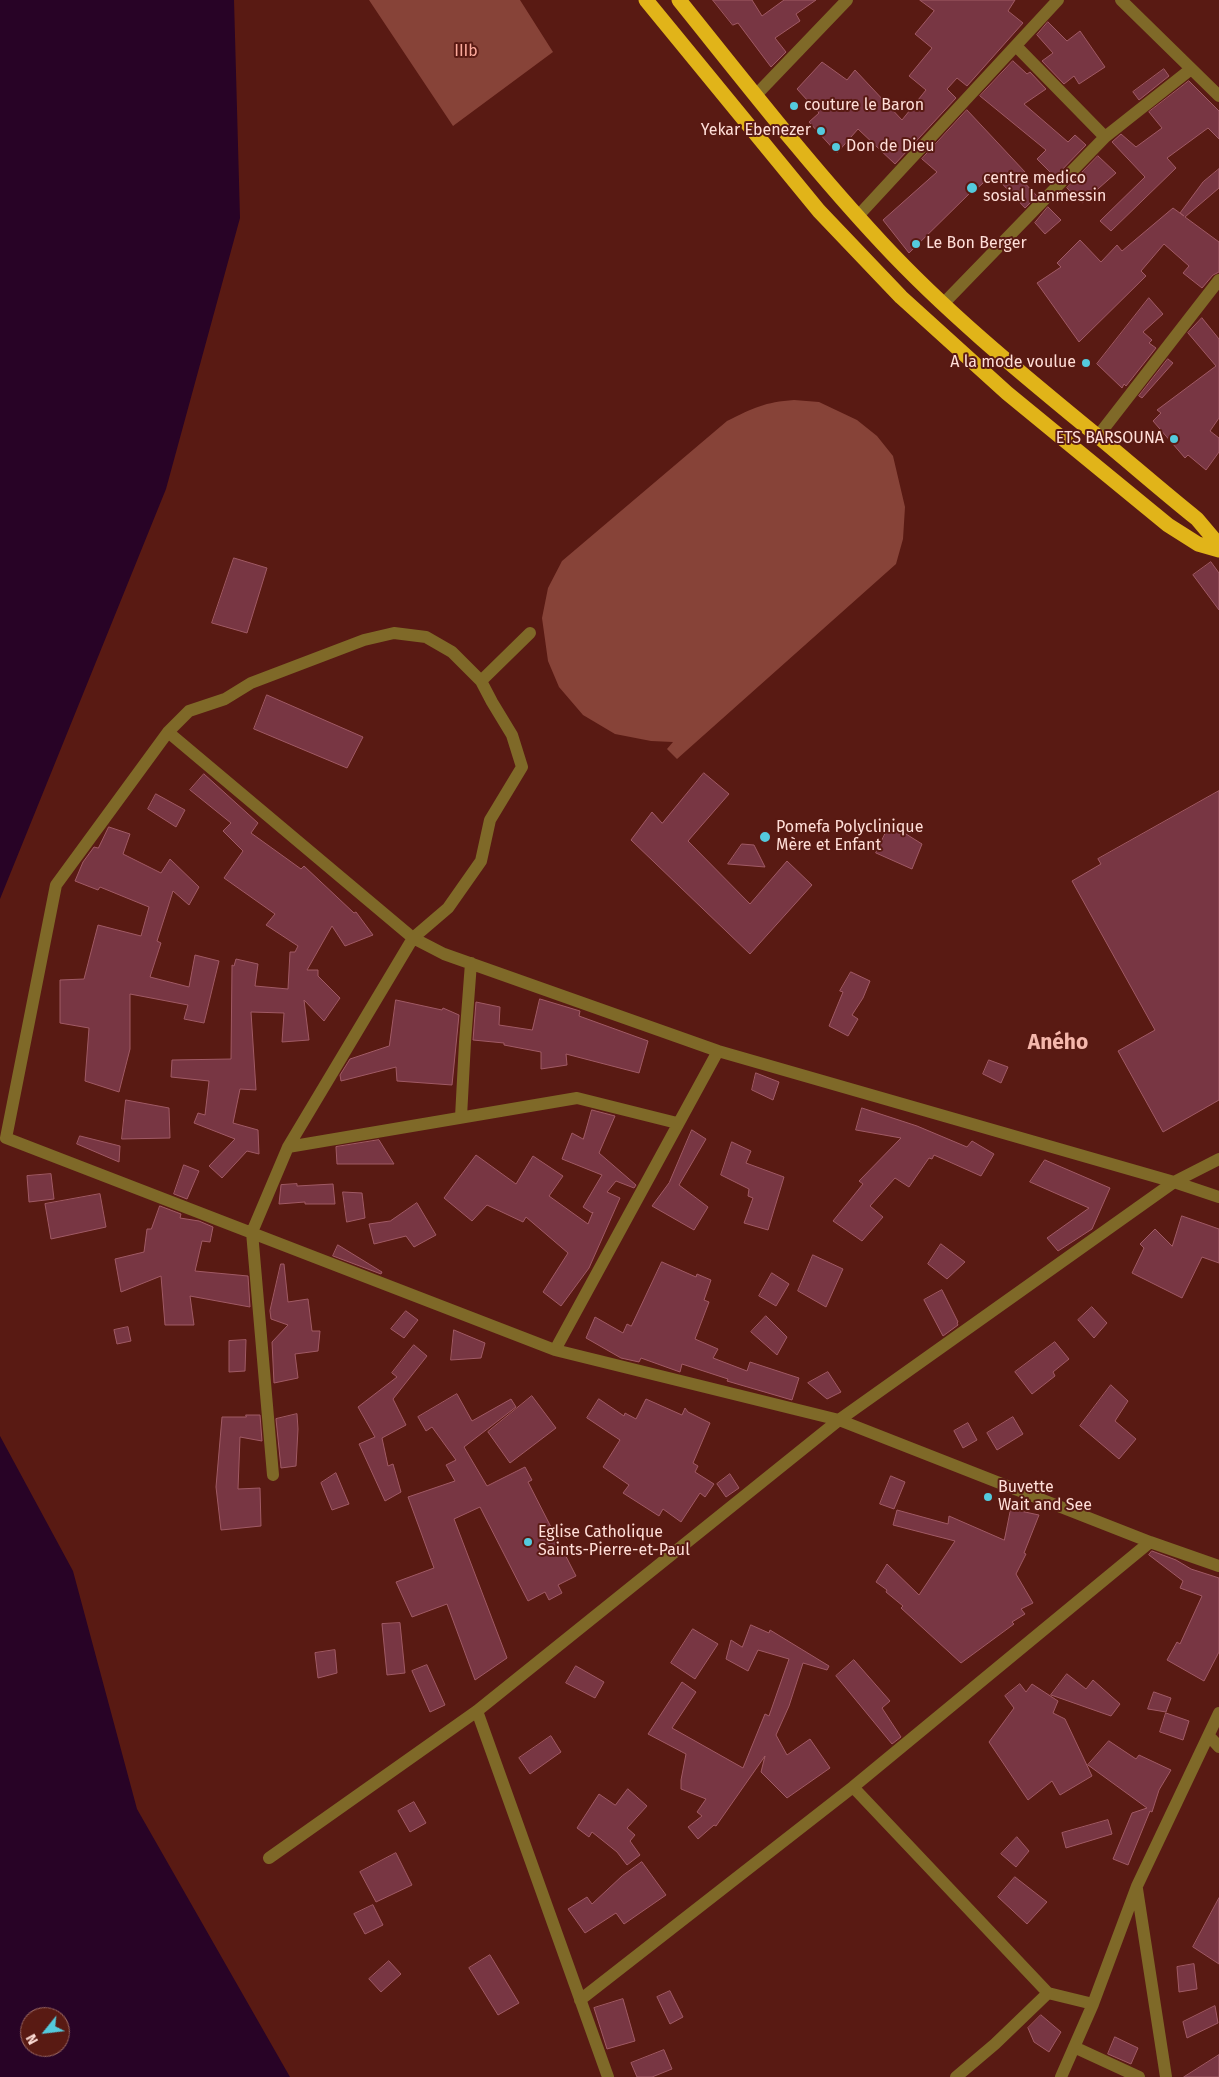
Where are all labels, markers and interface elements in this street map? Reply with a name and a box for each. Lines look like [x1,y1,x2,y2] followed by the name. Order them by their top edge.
[454,42,478,62] park label: IIIb
[804,96,924,116] place label: couture le Baron
[788,100,800,112] marker: couture le Baron
[701,121,811,141] place label: Yekar Ebenezer
[815,125,827,137] marker: Yekar Ebenezer
[846,137,935,157] place label: Don de Dieu
[830,141,842,153] marker: Don de Dieu
[983,169,1106,207] place label: centre medico sosial Lanmessin
[965,181,979,195] marker: centre medico sosial Lanmessin
[926,234,1027,254] place label: Le Bon Berger
[910,238,922,250] marker: Le Bon Berger
[950,353,1076,373] place label: A la mode voulue
[1080,357,1092,369] marker: A la mode voulue
[1056,429,1164,449] place label: ETS BARSOUNA
[1168,433,1180,445] marker: ETS BARSOUNA
[776,818,923,856] place label: Pomefa Polyclinique Mère et Enfant
[758,830,772,844] marker: Pomefa Polyclinique Mère et Enfant
[1028,1030,1088,1056] district label: Aného
[998,1478,1092,1516] place label: Buvette Wait and See
[982,1491,994,1503] marker: Buvette Wait and See
[538,1523,690,1561] place label: Eglise Catholique Saints-Pierre-et-Paul
[522,1536,534,1548] marker: Eglise Catholique Saints-Pierre-et-Paul
[20,2007,70,2057] north arrow
[23,2031,42,2047] text: N

